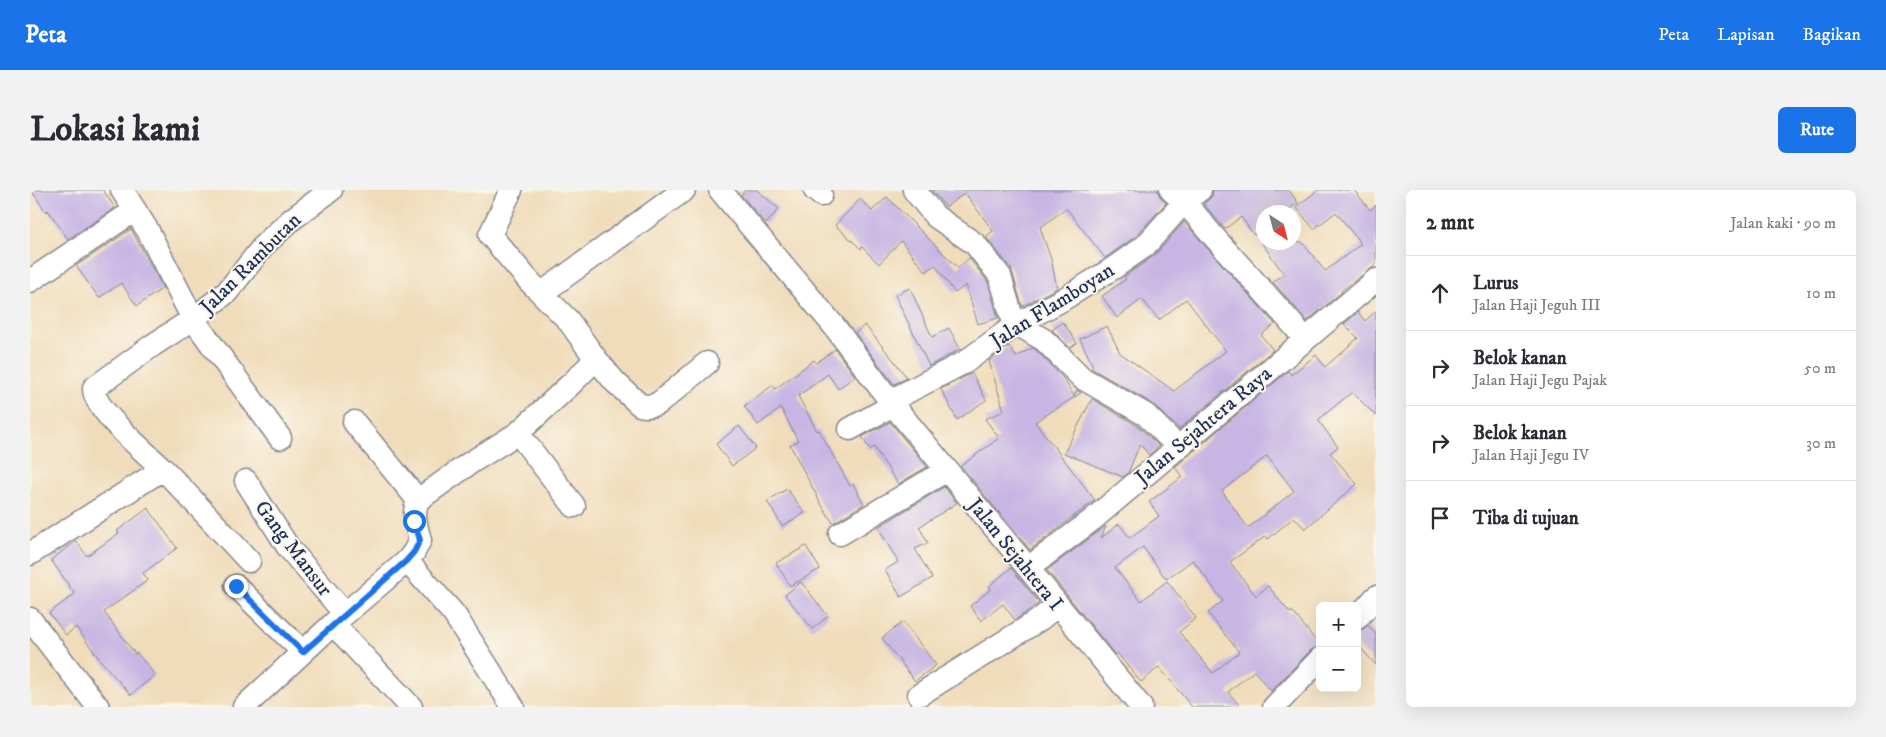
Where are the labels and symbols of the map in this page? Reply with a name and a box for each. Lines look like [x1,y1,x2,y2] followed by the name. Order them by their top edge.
[1256,205,1301,250] north arrow
[193,208,307,321] street label: Jalan Rambutan
[984,257,1119,355] street label: Jalan Flamboyan
[1128,361,1277,492] street label: Jalan Sejahtera Raya
[961,491,1069,616] street label: Jalan Sejahtera I
[249,496,338,602] street label: Gang Mansur
[403,510,426,533] route start
[225,575,248,598] route end

